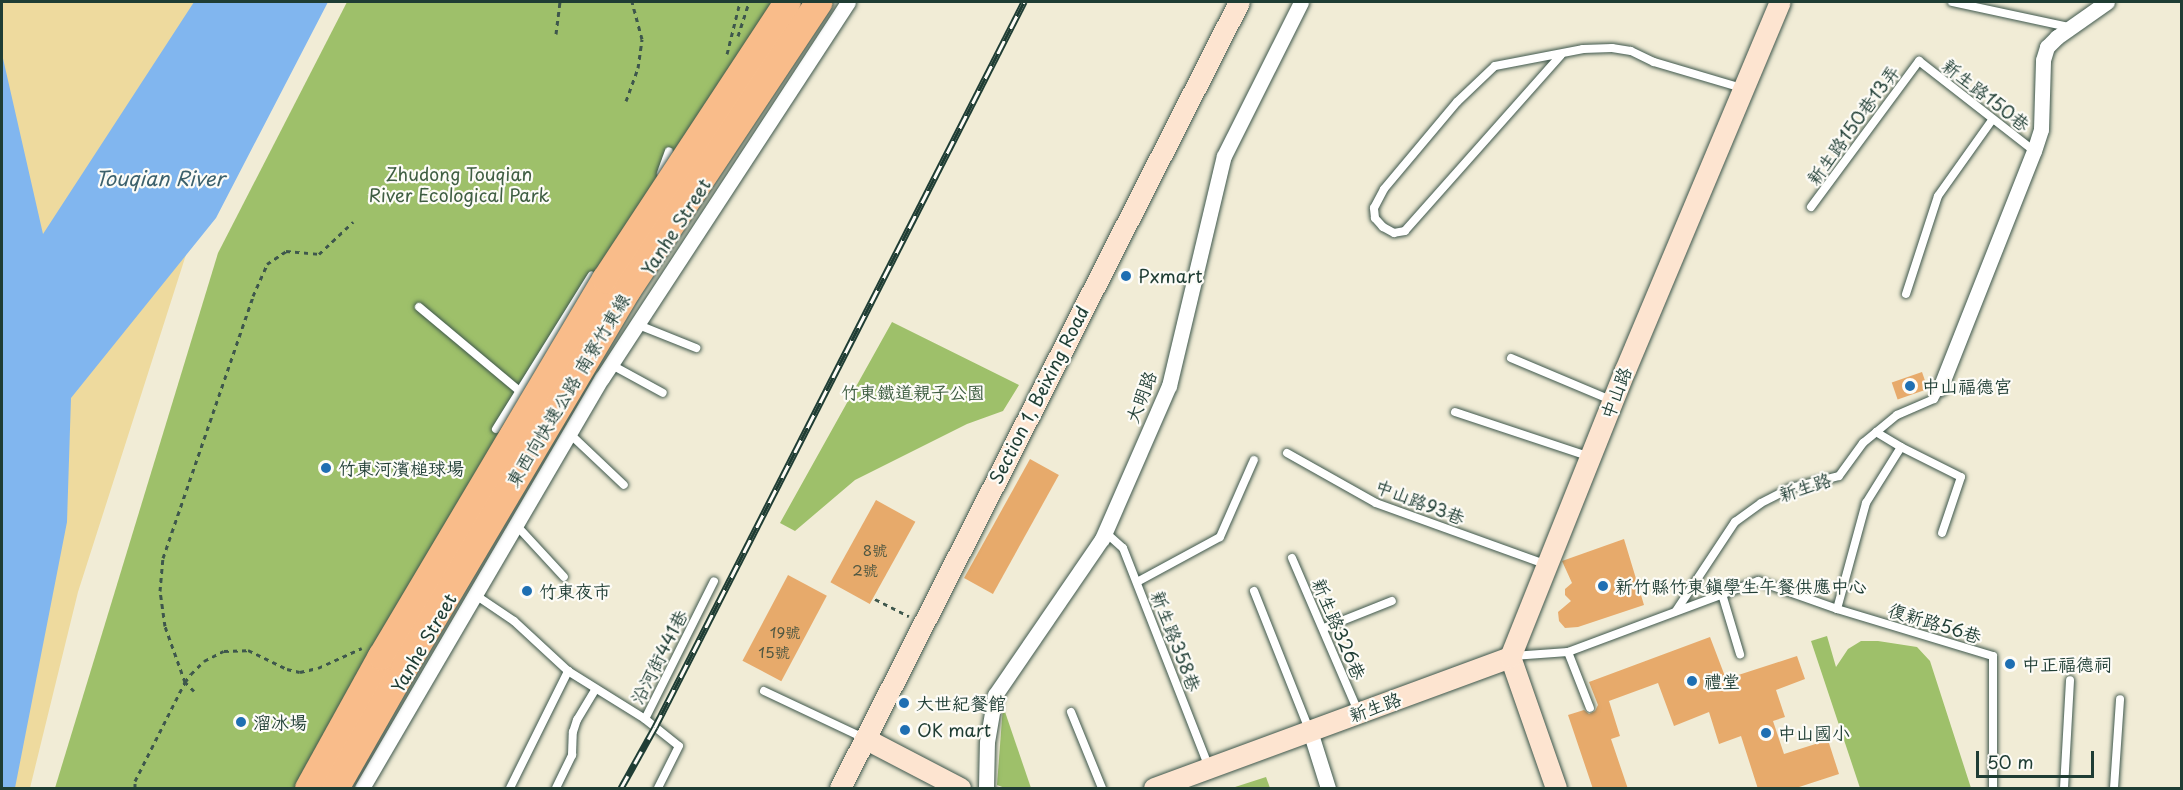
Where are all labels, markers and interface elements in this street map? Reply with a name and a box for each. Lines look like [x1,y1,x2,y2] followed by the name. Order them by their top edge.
[1938,54,2034,136] street label: 新生路150巷
[1802,61,1904,189] street label: 新生路150巷13弄
[368,164,550,207] park label: Zhudong Touqian River Ecological Park
[95,166,225,190] water label: Touqian River
[637,175,715,279] street label: Yanhe Street
[1138,265,1202,287] place label: Pxmart
[1119,269,1133,283] marker: Pxmart
[502,289,634,491] street label: 東西向快速公路 南寮竹東線
[984,301,1094,489] street label: Section 1, Beixing Road
[1596,364,1636,422] street label: 中山路
[1121,368,1161,426] street label: 大明路
[1922,375,2012,397] place label: 中山福德宮
[1903,379,1917,393] marker: 中山福德宮
[841,381,985,403] park label: 竹東鐵道親子公園
[338,457,464,479] place label: 竹東河濱槌球場
[319,461,333,475] marker: 竹東河濱槌球場
[1776,468,1834,506] street label: 新生路
[1372,475,1468,529] street label: 中山路93巷
[863,541,887,559] house number: 8號
[852,561,878,579] house number: 2號
[1308,575,1370,683] street label: 新生路326巷
[1615,575,1867,597] place label: 新竹縣竹東鎮學生午餐供應中心
[1596,579,1610,593] marker: 新竹縣竹東鎮學生午餐供應中心
[539,580,611,602] place label: 竹東夜市
[520,584,534,598] marker: 竹東夜市
[1147,588,1205,694] street label: 新生路358巷
[387,590,461,696] street label: Yanhe Street
[1886,599,1984,647] street label: 復新路56巷
[626,606,692,708] street label: 沿河街441巷
[770,623,800,641] house number: 19號
[758,643,790,661] house number: 15號
[2022,653,2112,675] place label: 中正福德祠
[2003,657,2017,671] marker: 中正福德祠
[1704,670,1740,692] place label: 禮堂
[1685,674,1699,688] marker: 禮堂
[1346,688,1404,726] street label: 新生路
[916,692,1006,714] place label: 大世紀餐館
[897,696,911,710] marker: 大世紀餐館
[253,711,307,733] place label: 溜冰場
[234,715,248,729] marker: 溜冰場
[917,719,993,741] place label: OK mart
[1778,722,1850,744] place label: 中山國小
[898,723,912,737] marker: OK mart
[1759,726,1773,740] marker: 中山國小
[1979,739,2098,777] scale bar
[1987,748,2034,775] text: 50 m

